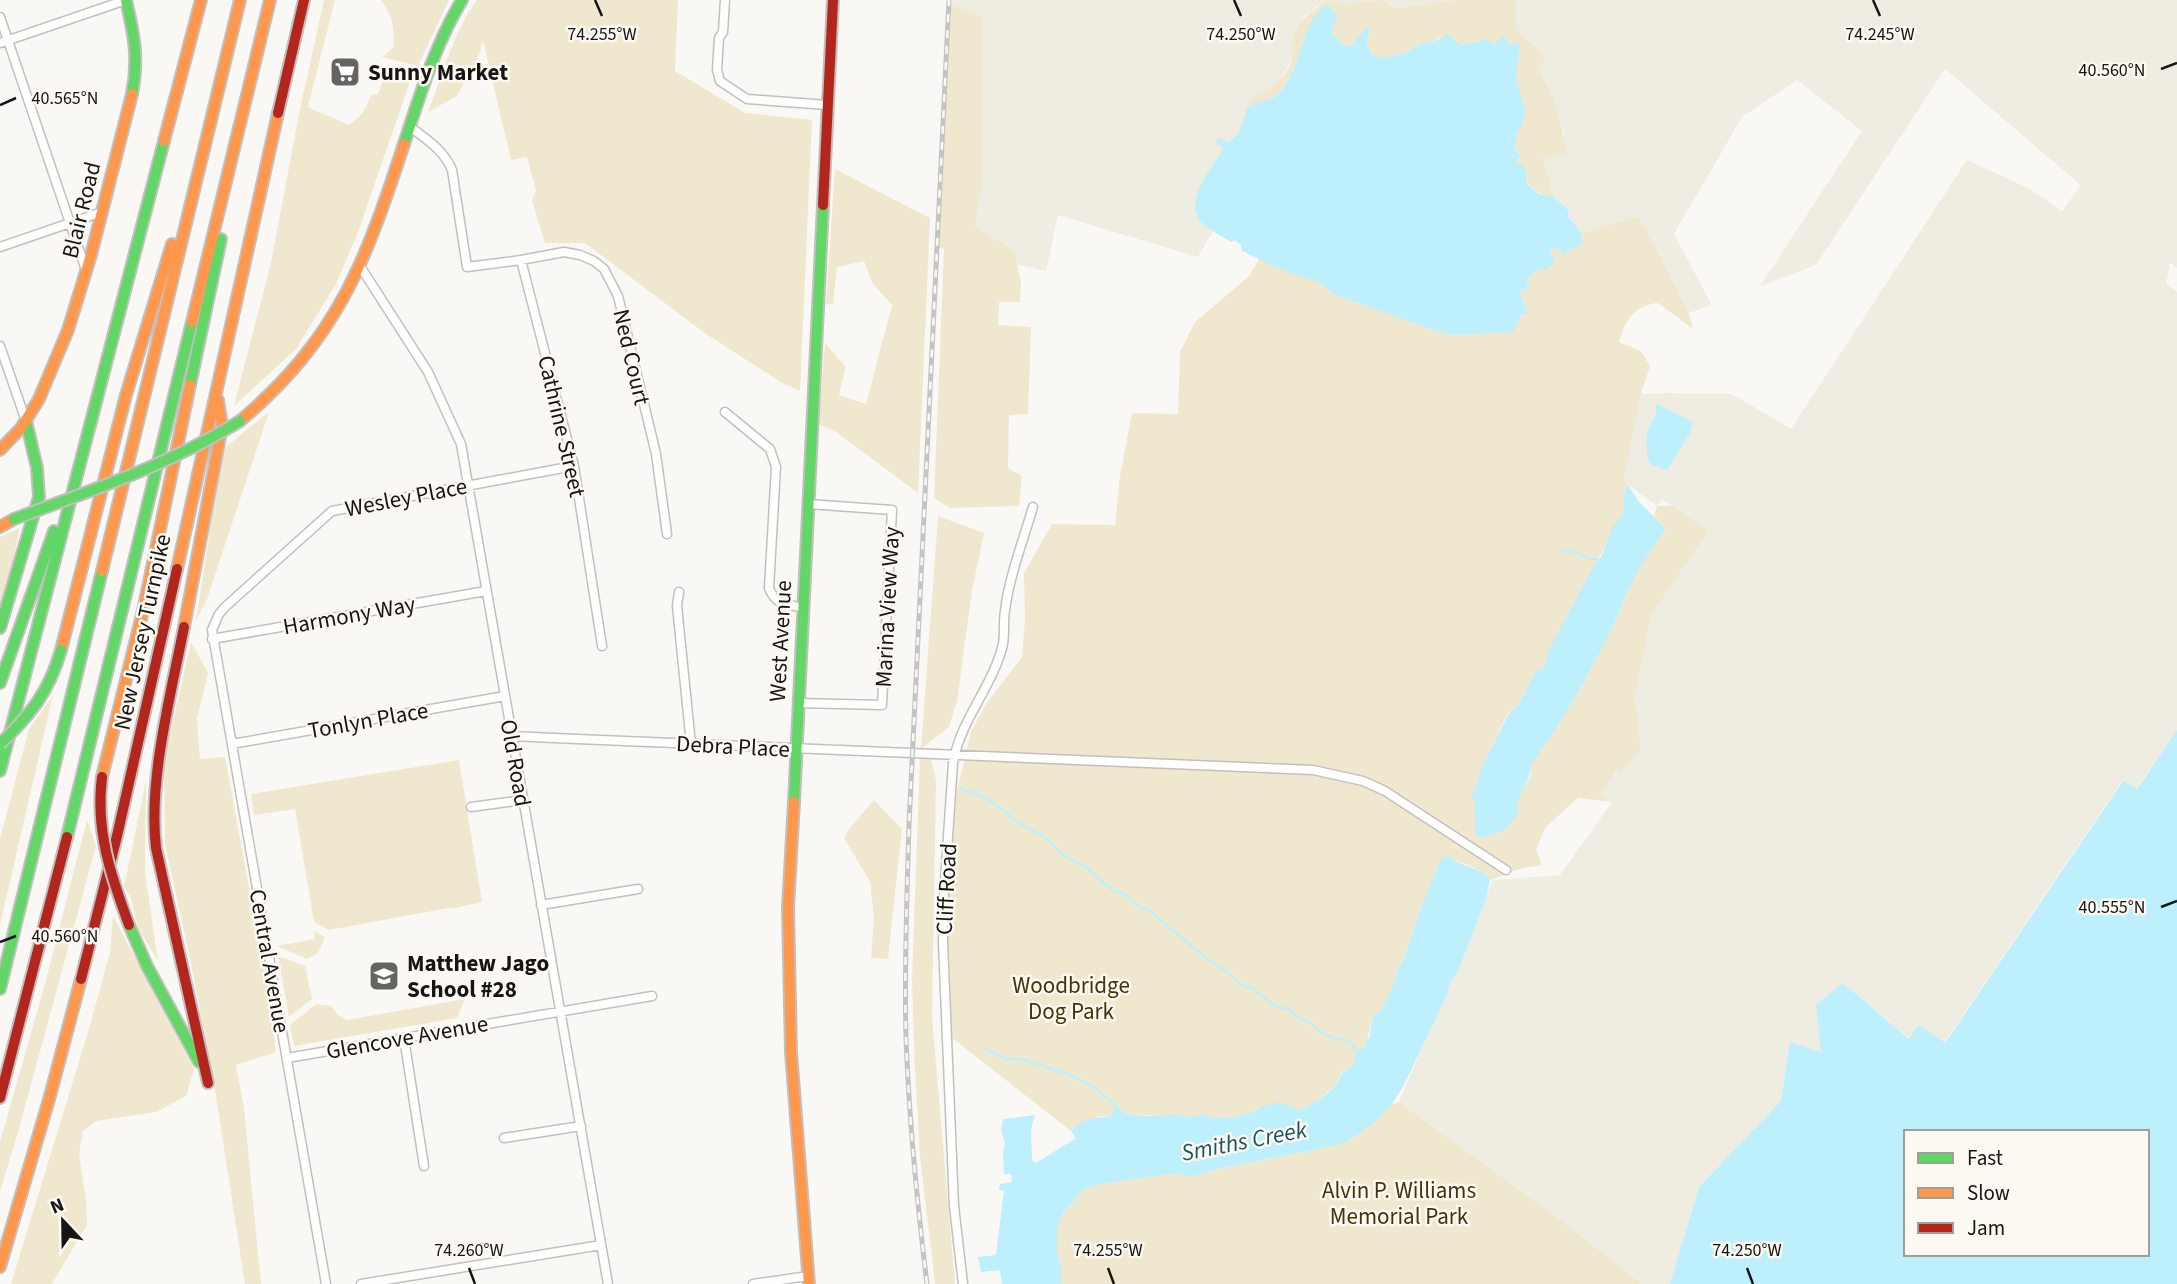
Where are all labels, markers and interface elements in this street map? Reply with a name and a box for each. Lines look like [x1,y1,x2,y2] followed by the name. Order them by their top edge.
[567,22,637,47] text: 74.255°W
[1206,22,1276,47] text: 74.250°W
[1845,22,1915,47] text: 74.245°W
[328,55,362,89] supermarket icon: Sunny Market
[368,56,508,89] place label: Sunny Market
[2079,58,2145,83] text: 40.560°N
[32,86,98,111] text: 40.565°N
[54,158,109,262] street label: Blair Road
[604,306,659,409] street label: Ned Court
[529,352,594,500] street label: Cathrine Street
[342,469,470,525] street label: Wesley Place
[867,526,908,688] street label: Marina View Way
[106,531,179,733] street label: New Jersey Turnpike
[761,579,800,703] street label: West Avenue
[280,588,418,643] street label: Harmony Way
[305,694,431,747] street label: Tonlyn Place
[492,717,539,809] street label: Old Road
[675,727,791,766] street label: Debra Place
[928,842,965,936] street label: Cliff Road
[241,887,298,1035] street label: Central Avenue
[2079,895,2145,920] text: 40.555°N
[32,924,98,949] text: 40.560°N
[407,947,549,1006] place label: Matthew Jago School #28
[367,959,401,993] school or university icon: Matthew Jago School #28
[1012,969,1130,1028] park label: Woodbridge Dog Park
[323,1007,491,1068] street label: Glencove Avenue
[1178,1112,1311,1171] water label: Smiths Creek
[1904,1130,2149,1256] legend
[1967,1143,2003,1173] text: Fast
[1322,1174,1476,1233] park label: Alvin P. Williams Memorial Park
[1967,1178,2010,1208] text: Slow
[28,1186,98,1256] north arrow
[46,1192,68,1222] text: N
[1967,1213,2005,1243] text: Jam
[434,1238,504,1263] text: 74.260°W
[1073,1238,1143,1263] text: 74.255°W
[1712,1238,1782,1263] text: 74.250°W

